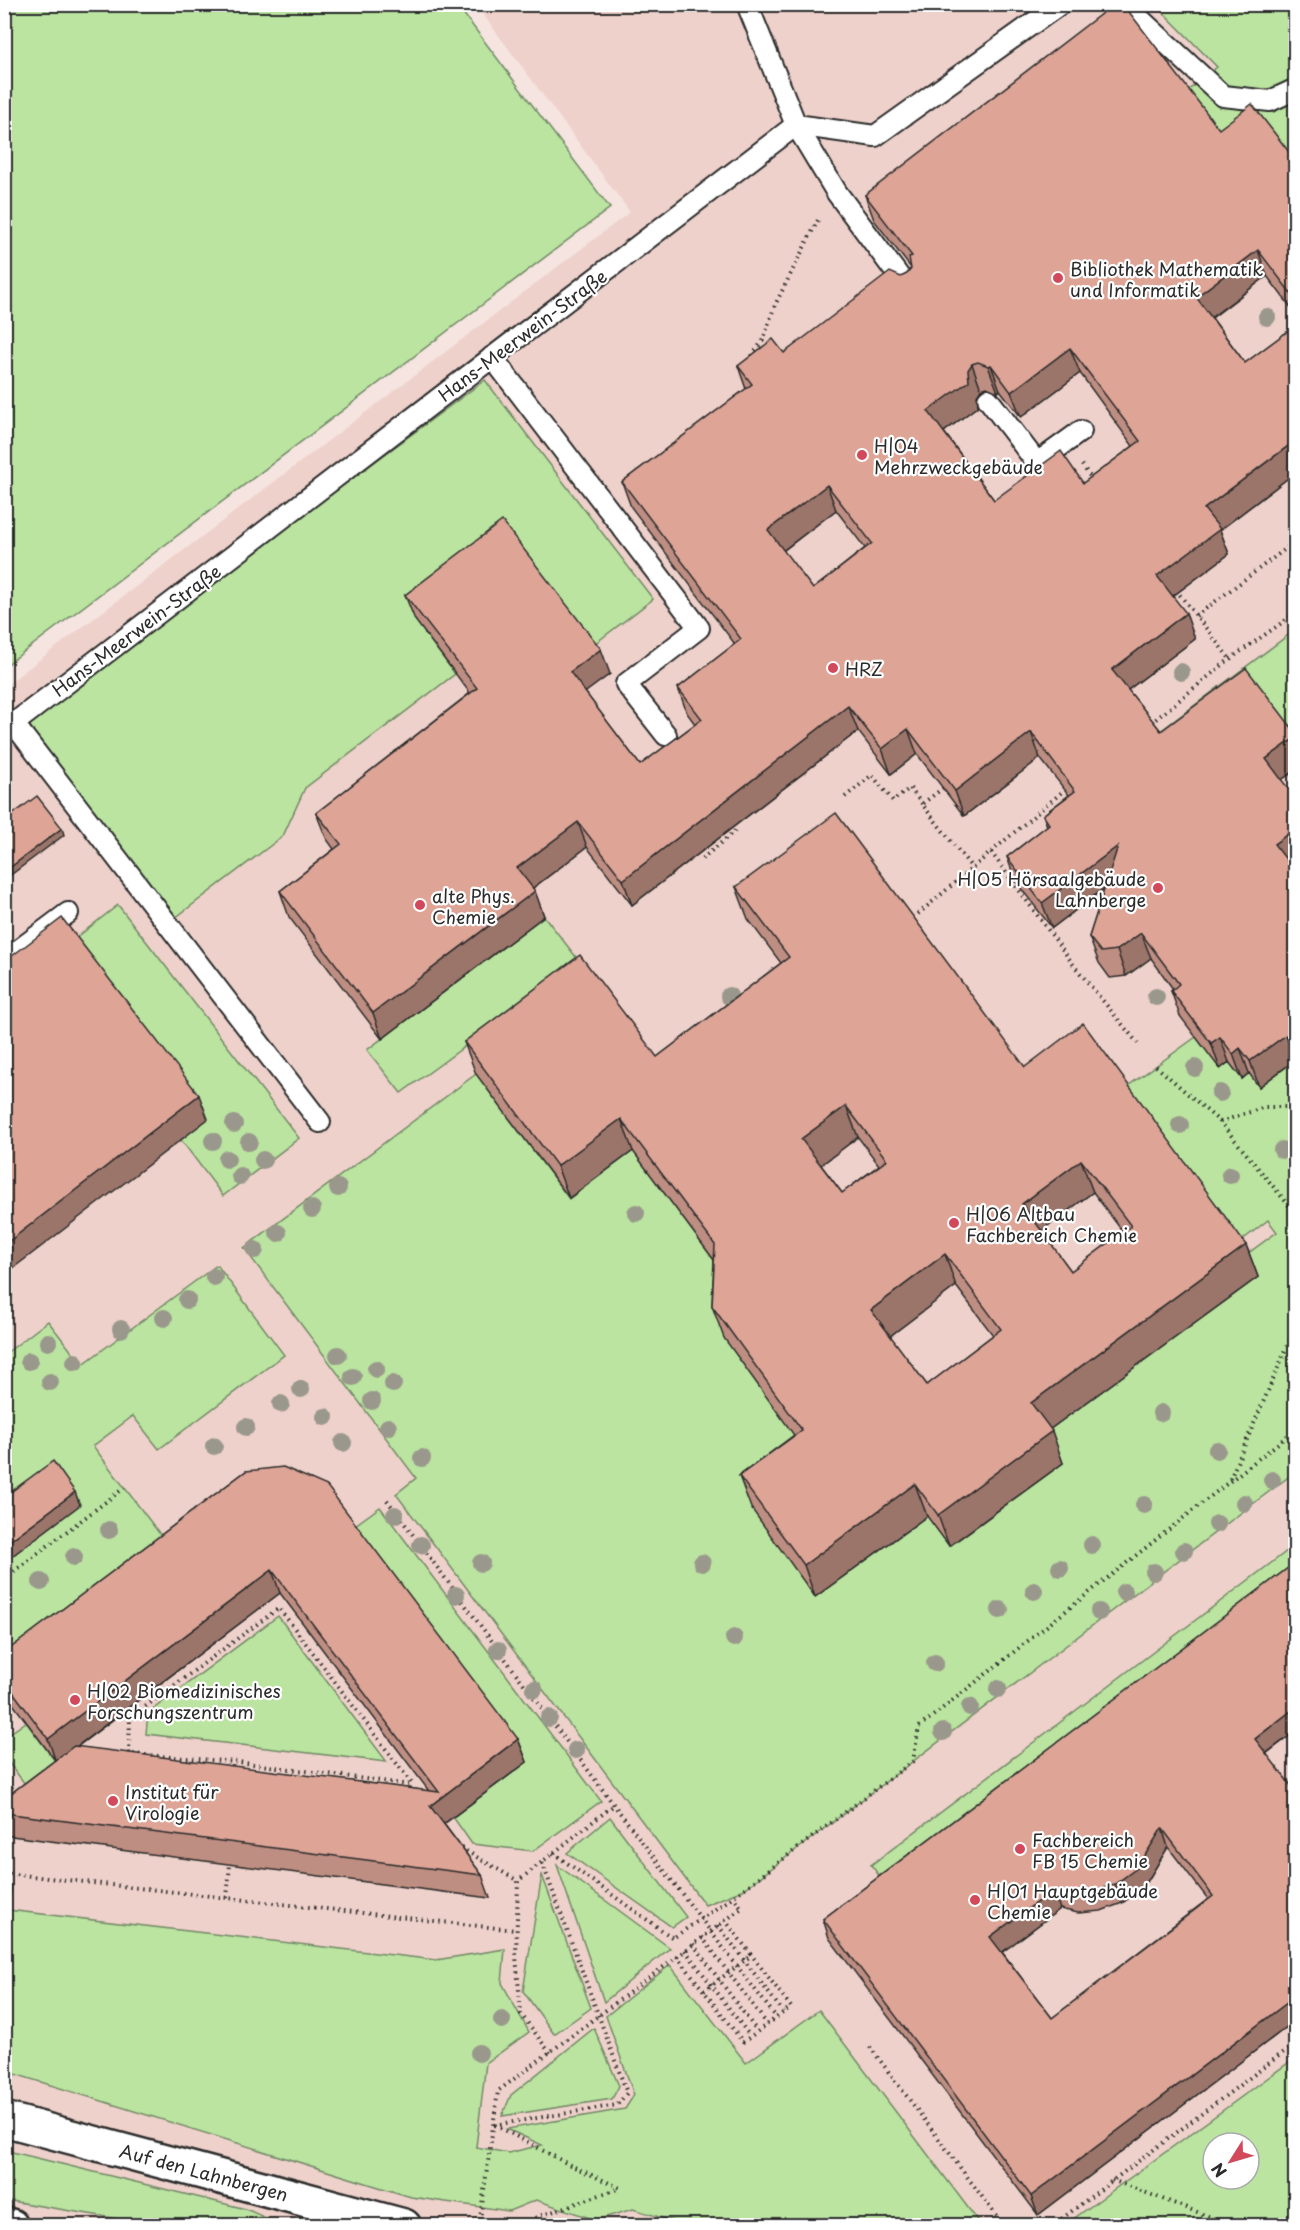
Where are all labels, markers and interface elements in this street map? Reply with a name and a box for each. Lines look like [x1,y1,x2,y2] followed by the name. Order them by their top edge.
[1070,255,1263,303] place label: Bibliothek Mathematik und Informatik
[432,262,612,408] street label: Hans-Meerwein-Straße
[1051,271,1065,285] marker: Bibliothek Mathematik und Informatik
[874,432,1043,480] place label: H|04 Mehrzweckgebäude
[855,448,869,462] marker: H|04 Mehrzweckgebäude
[46,557,226,703] street label: Hans-Meerwein-Straße
[845,655,883,682] place label: HRZ
[826,661,840,675] marker: HRZ
[957,865,1146,913] place label: H|05 Hörsaalgebäude Lahnberge
[1151,881,1165,895] marker: H|05 Hörsaalgebäude Lahnberge
[432,882,515,930] place label: alte Phys. Chemie
[413,898,427,912] marker: alte Phys. Chemie
[966,1200,1137,1248] place label: H|06 Altbau Fachbereich Chemie
[947,1216,961,1230] marker: H|06 Altbau Fachbereich Chemie
[87,1677,281,1725] place label: H|02 Biomedizinisches Forschungszentrum
[68,1693,82,1707] marker: H|02 Biomedizinisches Forschungszentrum
[125,1778,219,1826] place label: Institut für Virologie
[106,1794,120,1808] marker: Institut für Virologie
[1032,1826,1148,1874] place label: Fachbereich FB 15 Chemie
[1013,1842,1027,1856] marker: Fachbereich FB 15 Chemie
[987,1877,1158,1925] place label: H|01 Hauptgebäude Chemie
[968,1893,982,1907] marker: H|01 Hauptgebäude Chemie
[1201,2131,1261,2191] north arrow
[117,2137,291,2207] street label: Auf den Lahnbergen
[1205,2158,1232,2183] text: N

